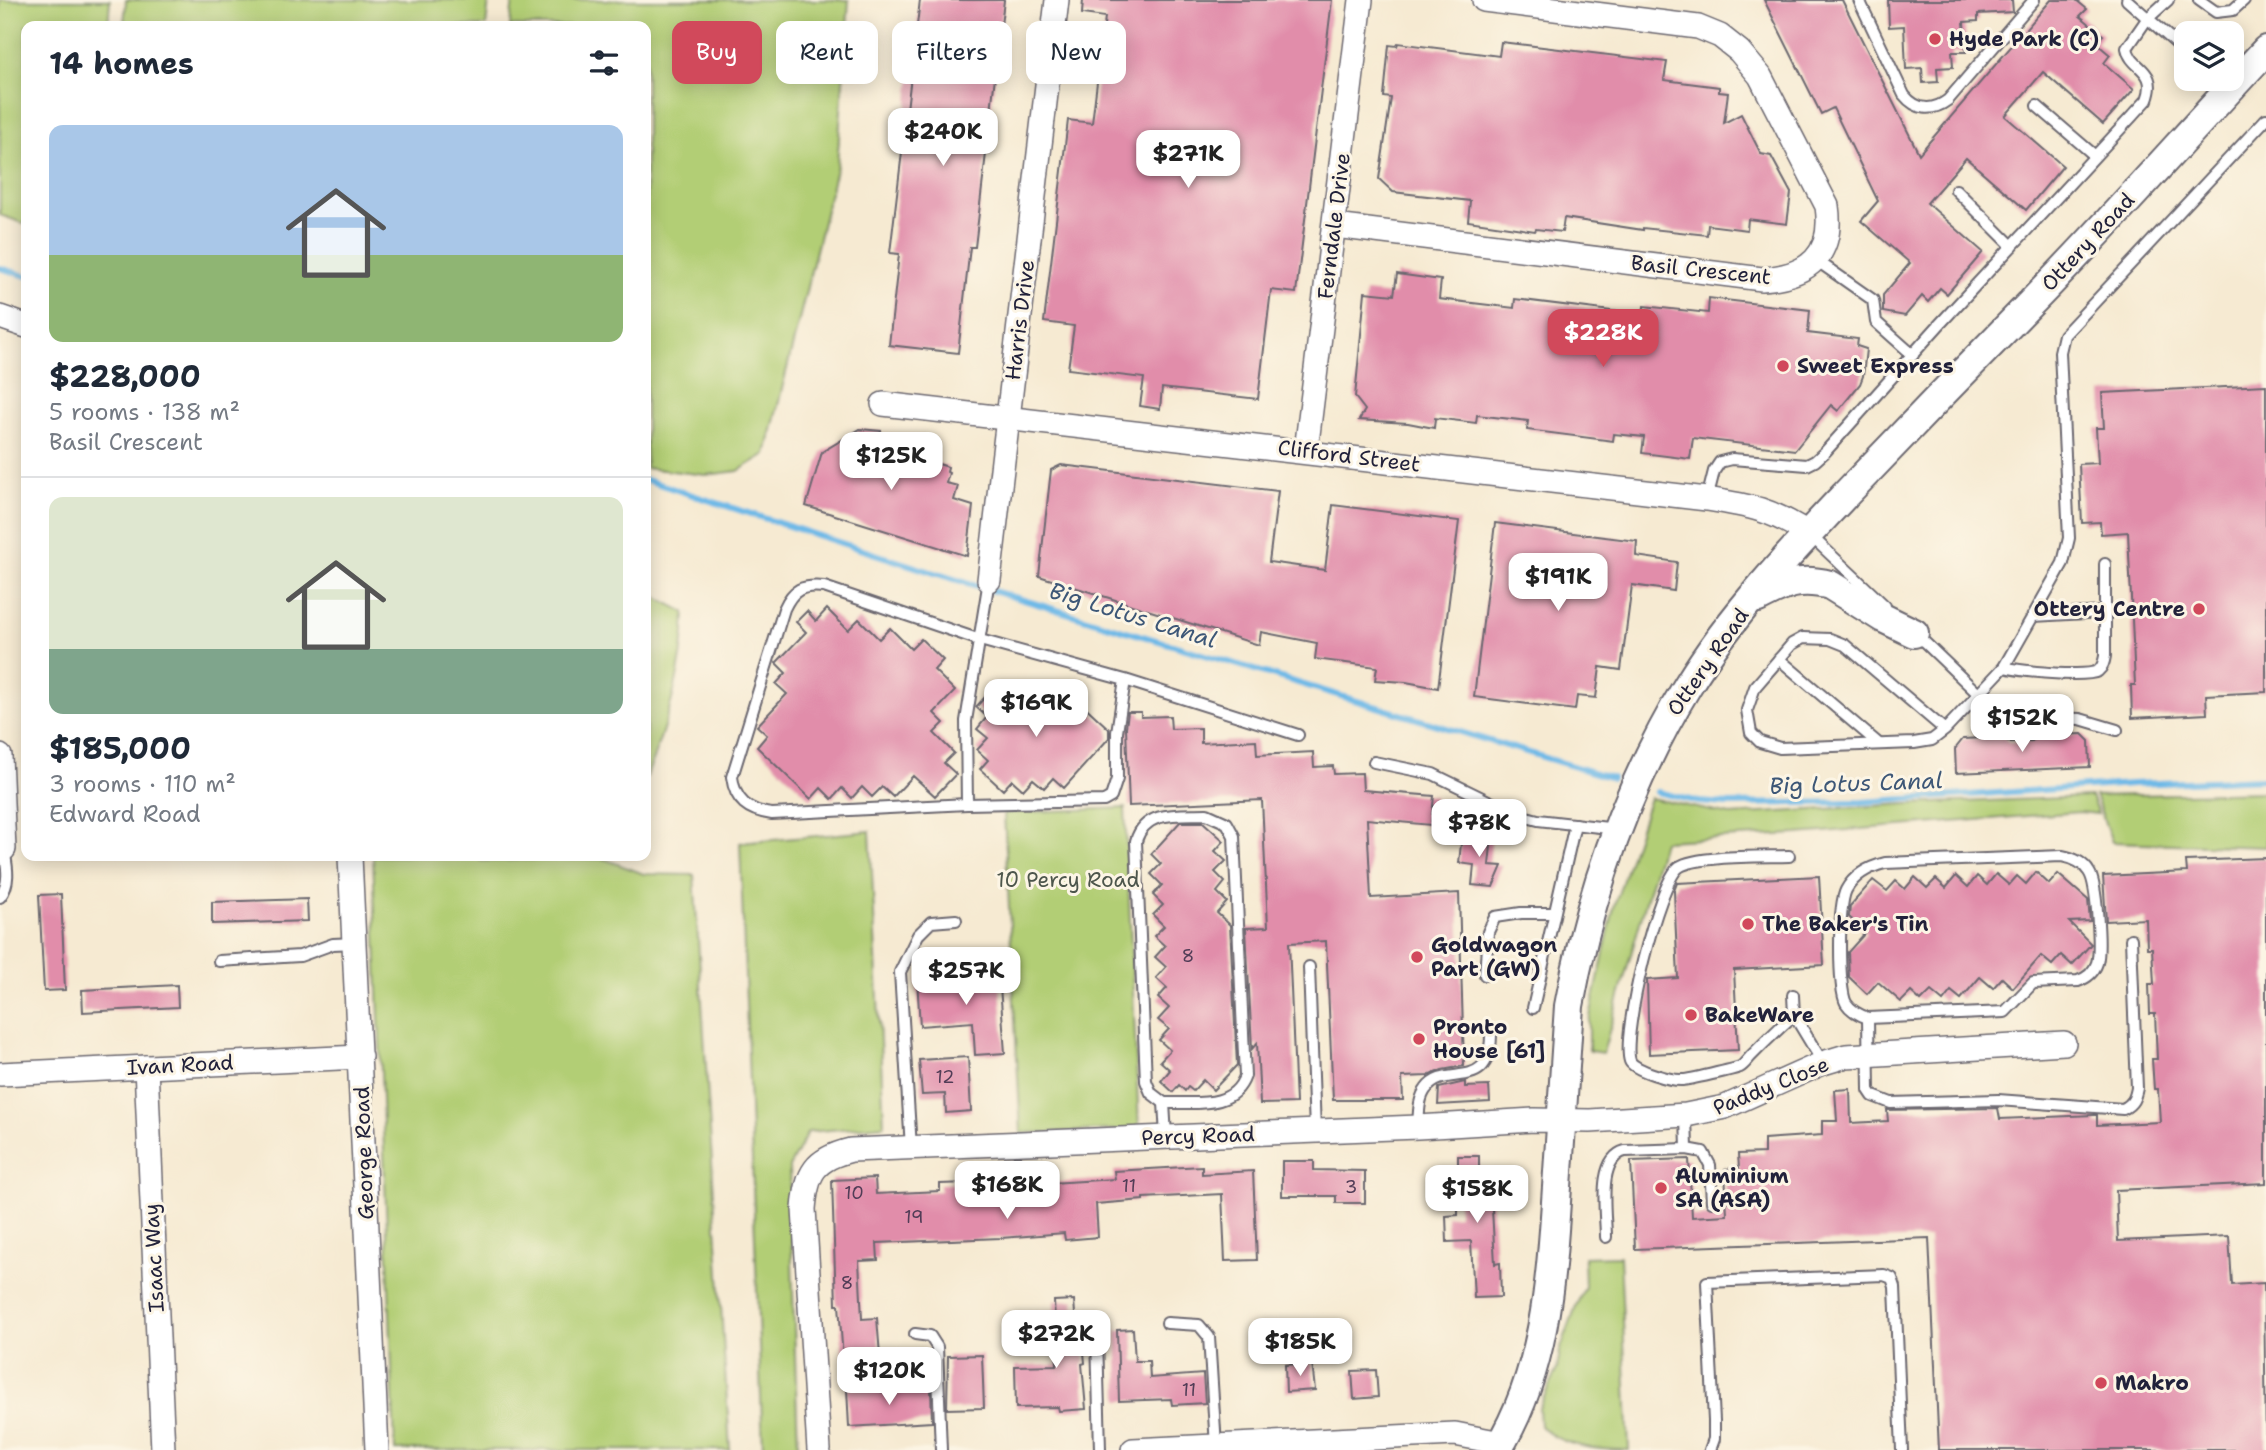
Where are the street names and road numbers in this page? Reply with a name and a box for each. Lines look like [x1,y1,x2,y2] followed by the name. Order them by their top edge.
[1311,151,1357,301] street label: Ferndale Drive
[2035,187,2141,297] street label: Ottery Road
[1630,249,1772,291] street label: Basil Crescent
[999,258,1041,382] street label: Harris Drive
[1276,433,1422,479] street label: Clifford Street
[1661,603,1755,721] street label: Ottery Road
[126,1048,234,1082] street label: Ivan Road
[1709,1050,1833,1122] street label: Paddy Close
[348,1086,380,1220] street label: George Road
[1141,1120,1255,1152] street label: Percy Road
[137,1203,171,1313] street label: Isaac Way

